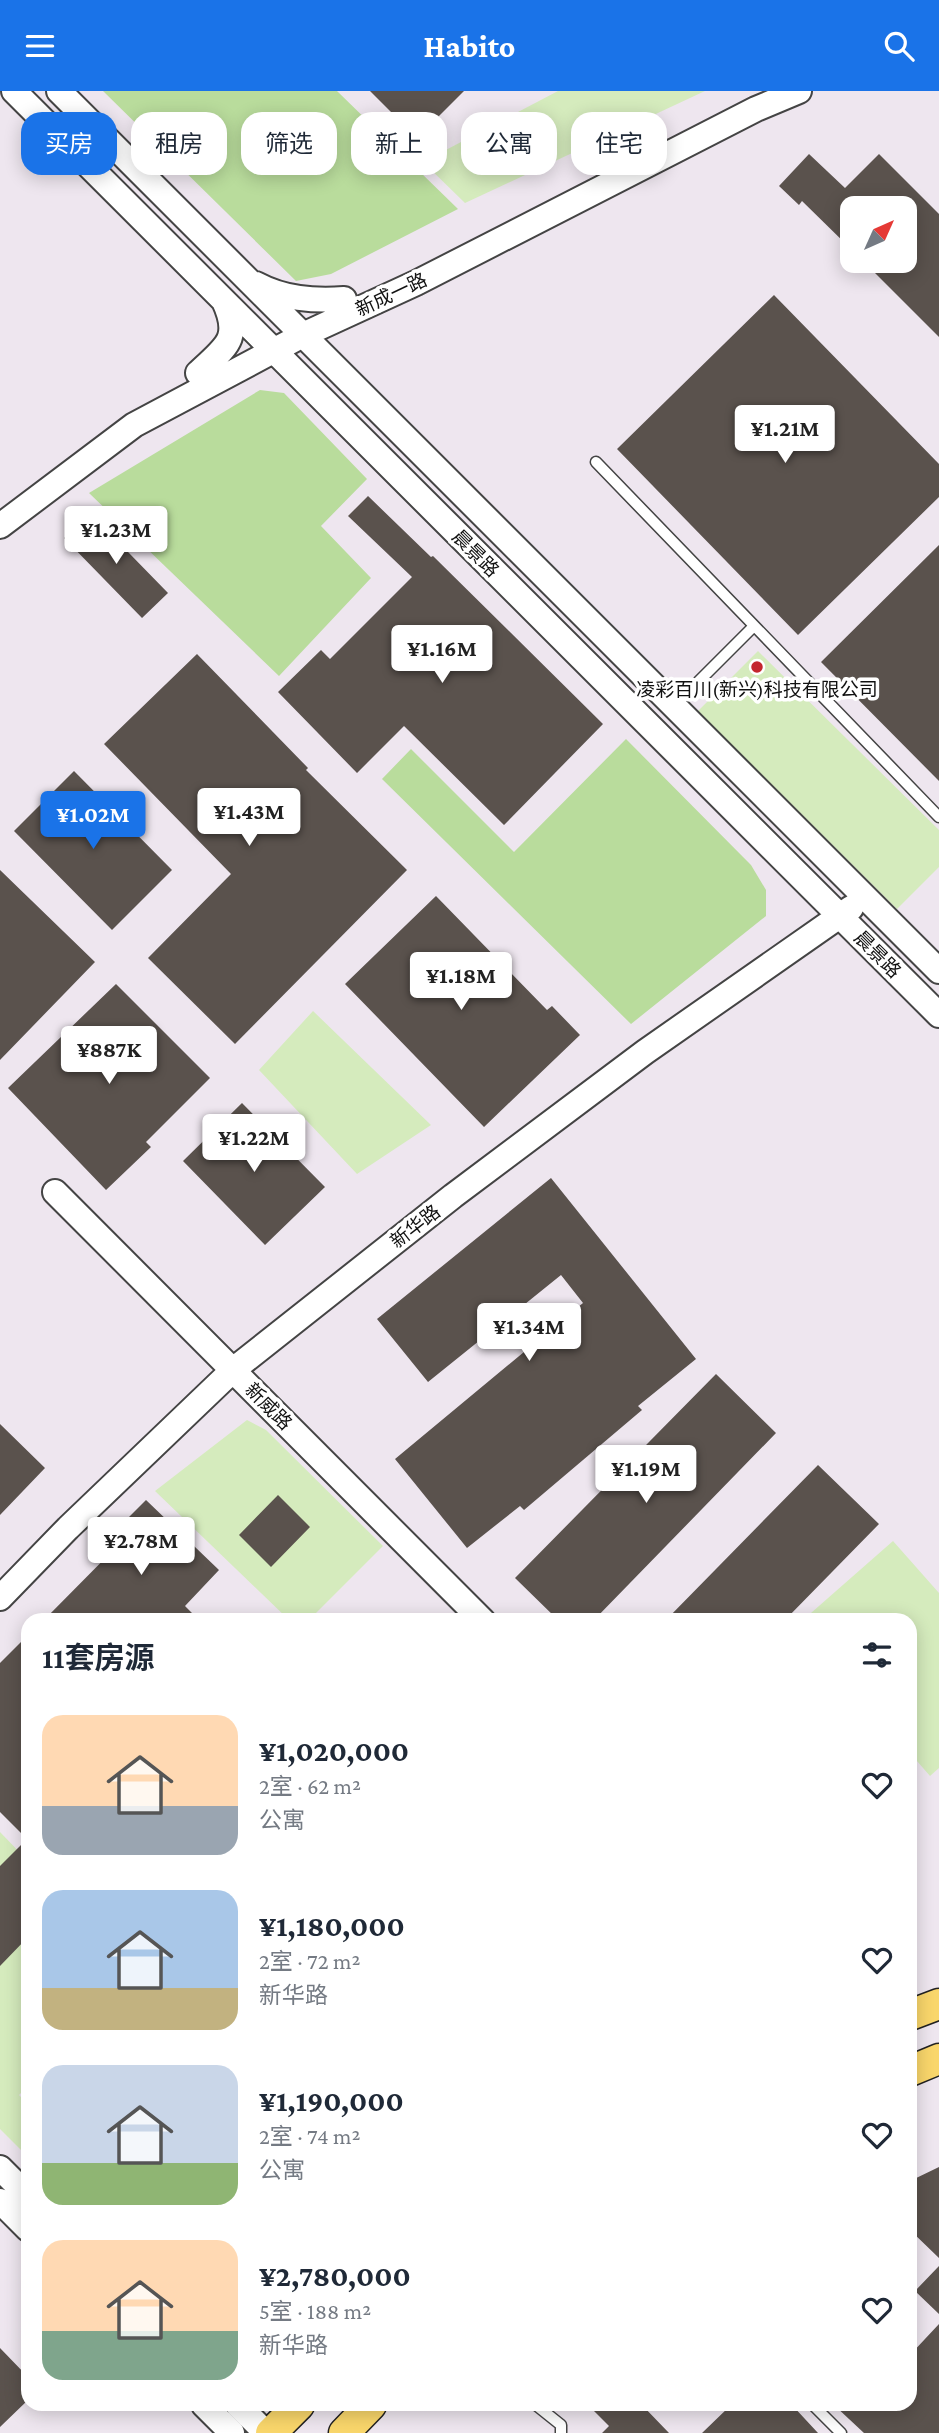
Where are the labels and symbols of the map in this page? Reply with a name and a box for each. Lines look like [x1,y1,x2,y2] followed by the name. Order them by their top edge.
[840,196,917,273] north arrow
[352,269,430,320] street label: 新成一路
[728,405,842,465] pin: ¥1.21M
[59,507,173,566] pin: ¥1.23M
[448,526,503,581] street label: 晨景路
[385,625,499,685] pin: ¥1.16M
[749,659,765,675] marker: 凌彩百川(新兴)科技有限公司
[636,679,878,701] place label: 凌彩百川(新兴)科技有限公司
[192,789,306,848] pin: ¥1.43M
[36,791,150,851] pin: ¥1.02M
[850,927,905,982] street label: 晨景路
[404,953,518,1012] pin: ¥1.18M
[60,1027,158,1086] pin: ¥887K
[197,1115,311,1174] pin: ¥1.22M
[386,1201,444,1252] street label: 新华路
[472,1303,586,1363] pin: ¥1.34M
[241,1379,296,1434] street label: 新威路
[589,1445,703,1505] pin: ¥1.19M
[84,1517,198,1577] pin: ¥2.78M

